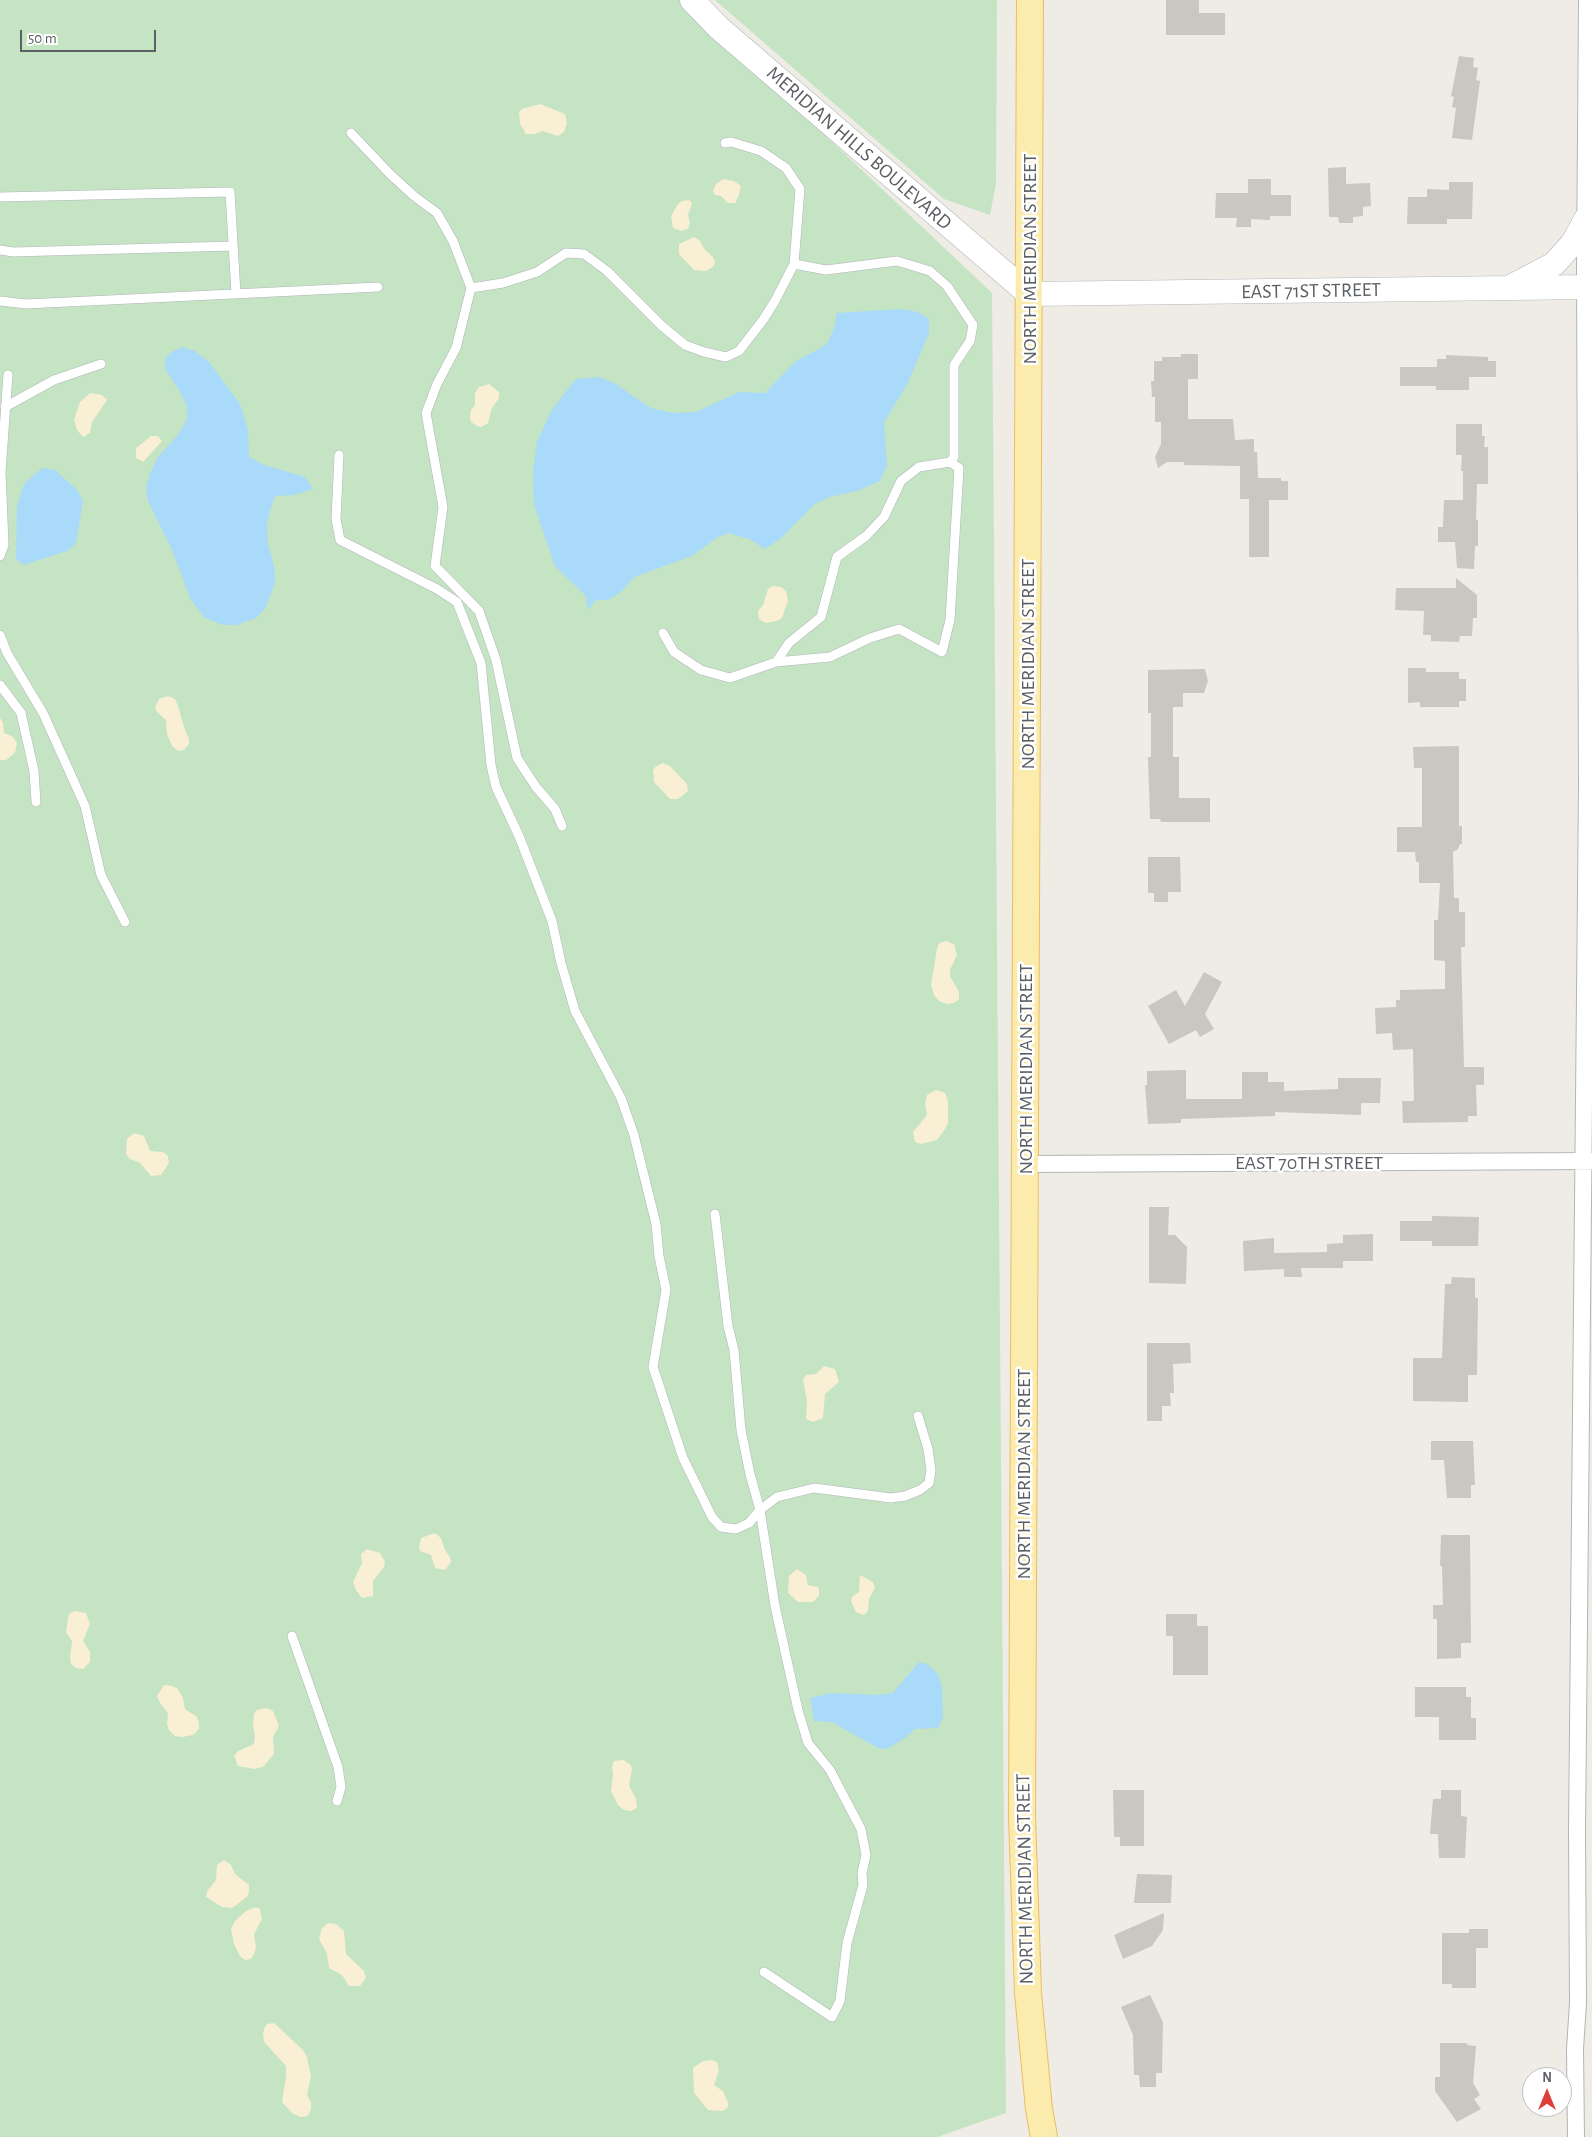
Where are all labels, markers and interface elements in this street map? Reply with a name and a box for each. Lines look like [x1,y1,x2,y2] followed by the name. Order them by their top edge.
[22,20,159,52] scale bar
[28,31,57,46] text: 50 m
[762,61,956,235] street label: MERIDIAN HILLS BOULEVARD
[1018,154,1042,364] street label: NORTH MERIDIAN STREET
[1241,278,1381,304] street label: EAST 71ST STREET
[1016,559,1040,769] street label: NORTH MERIDIAN STREET
[1014,964,1038,1174] street label: NORTH MERIDIAN STREET
[1235,1151,1383,1175] street label: EAST 70TH STREET
[1012,1369,1036,1579] street label: NORTH MERIDIAN STREET
[1011,1773,1039,1985] street label: NORTH MERIDIAN STREET
[1522,2067,1572,2117] north arrow
[1542,2071,1552,2085] text: N

